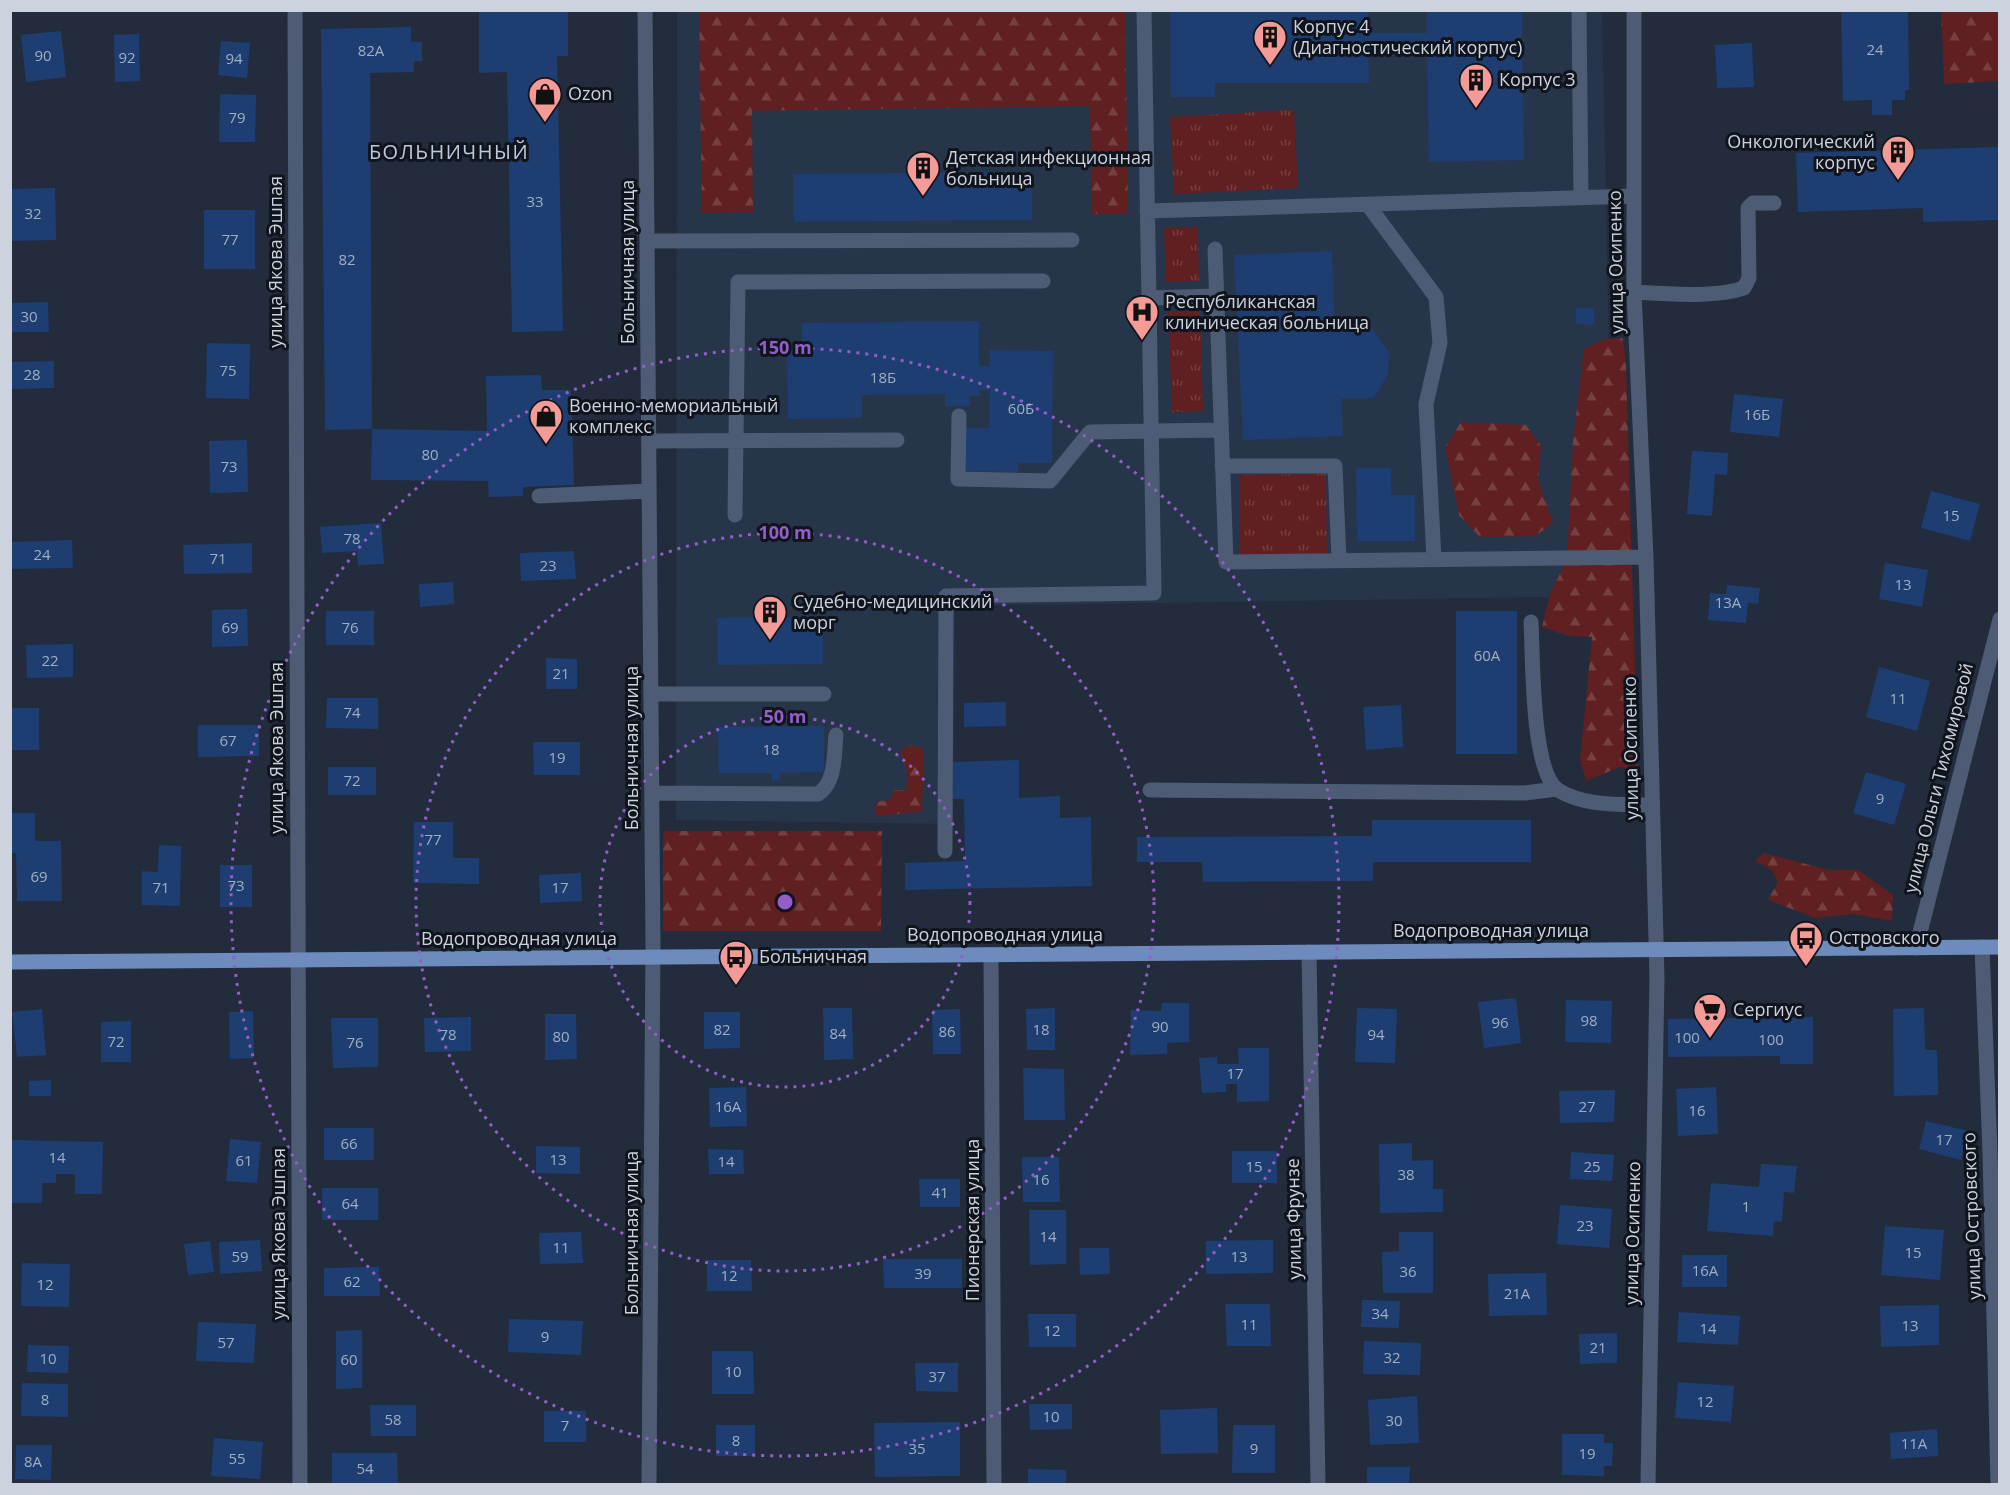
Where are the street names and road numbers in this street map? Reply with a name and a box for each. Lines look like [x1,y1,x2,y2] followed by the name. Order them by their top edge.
[263,176,287,348] street label: улица Якова Эшпая
[615,180,639,344] street label: Больничная улица
[1602,190,1628,334] street label: улица Осипенко
[1898,660,1978,895] street label: улица Ольги Тихомировой
[264,662,288,834] street label: улица Якова Эшпая
[619,666,643,830] street label: Больничная улица
[1617,676,1643,820] street label: улица Осипенко
[1393,918,1589,942] street label: Водопроводная улица
[907,922,1103,946] street label: Водопроводная улица
[421,926,617,950] street label: Водопроводная улица
[1956,1132,1986,1300] street label: улица Островского
[960,1139,984,1301] street label: Пионерская улица
[266,1148,290,1320] street label: улица Якова Эшпая
[619,1151,643,1315] street label: Больничная улица
[1280,1158,1306,1280] street label: улица Фрунзе
[1619,1161,1645,1305] street label: улица Осипенко

